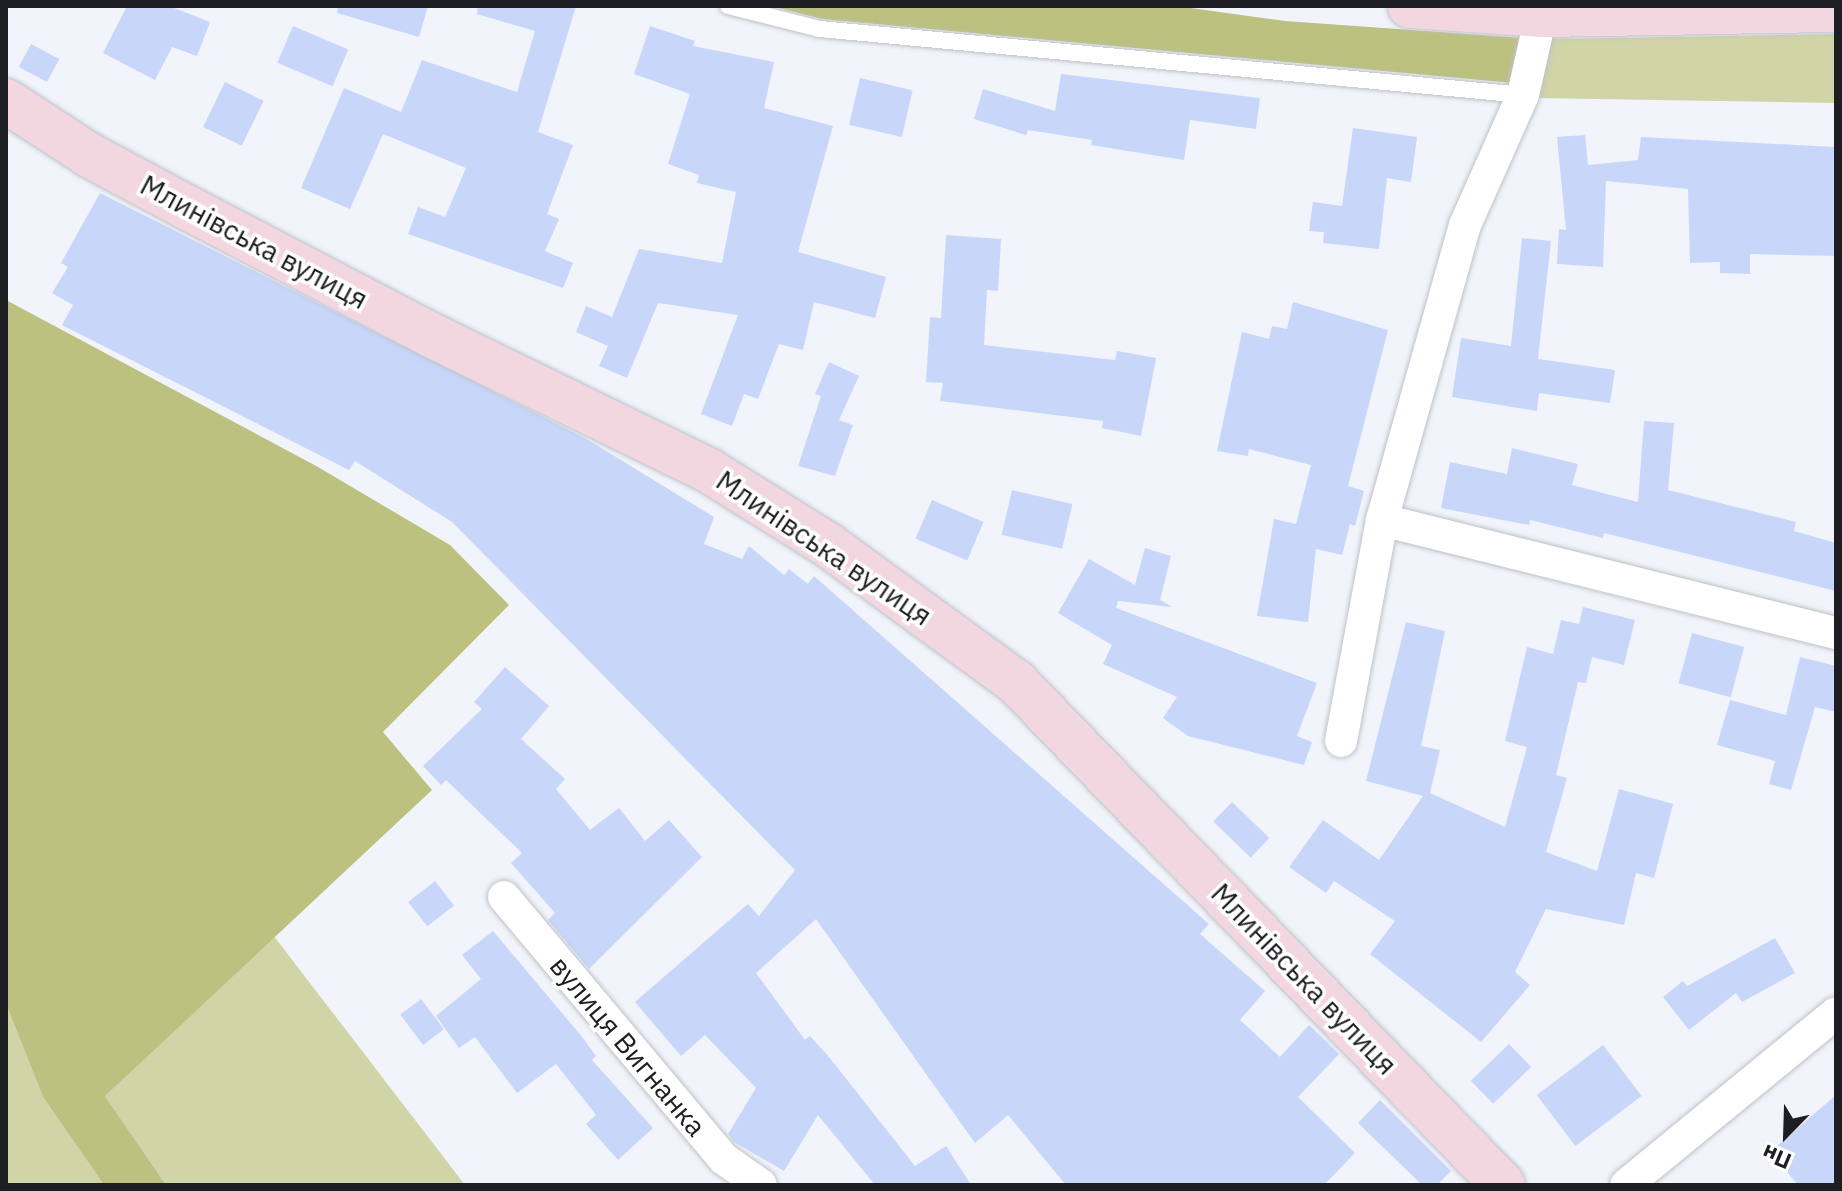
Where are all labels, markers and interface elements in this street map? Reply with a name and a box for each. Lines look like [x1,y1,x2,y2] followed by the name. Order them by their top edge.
[135,168,373,316] street label: Млинівська вулиця
[710,463,938,633] street label: Млинівська вулиця
[1204,877,1404,1081] street label: Млинівська вулиця
[543,949,713,1143] street label: вулиця Вигнанка
[1746,1095,1826,1175] north arrow
[1757,1139,1795,1177] text: Пн

